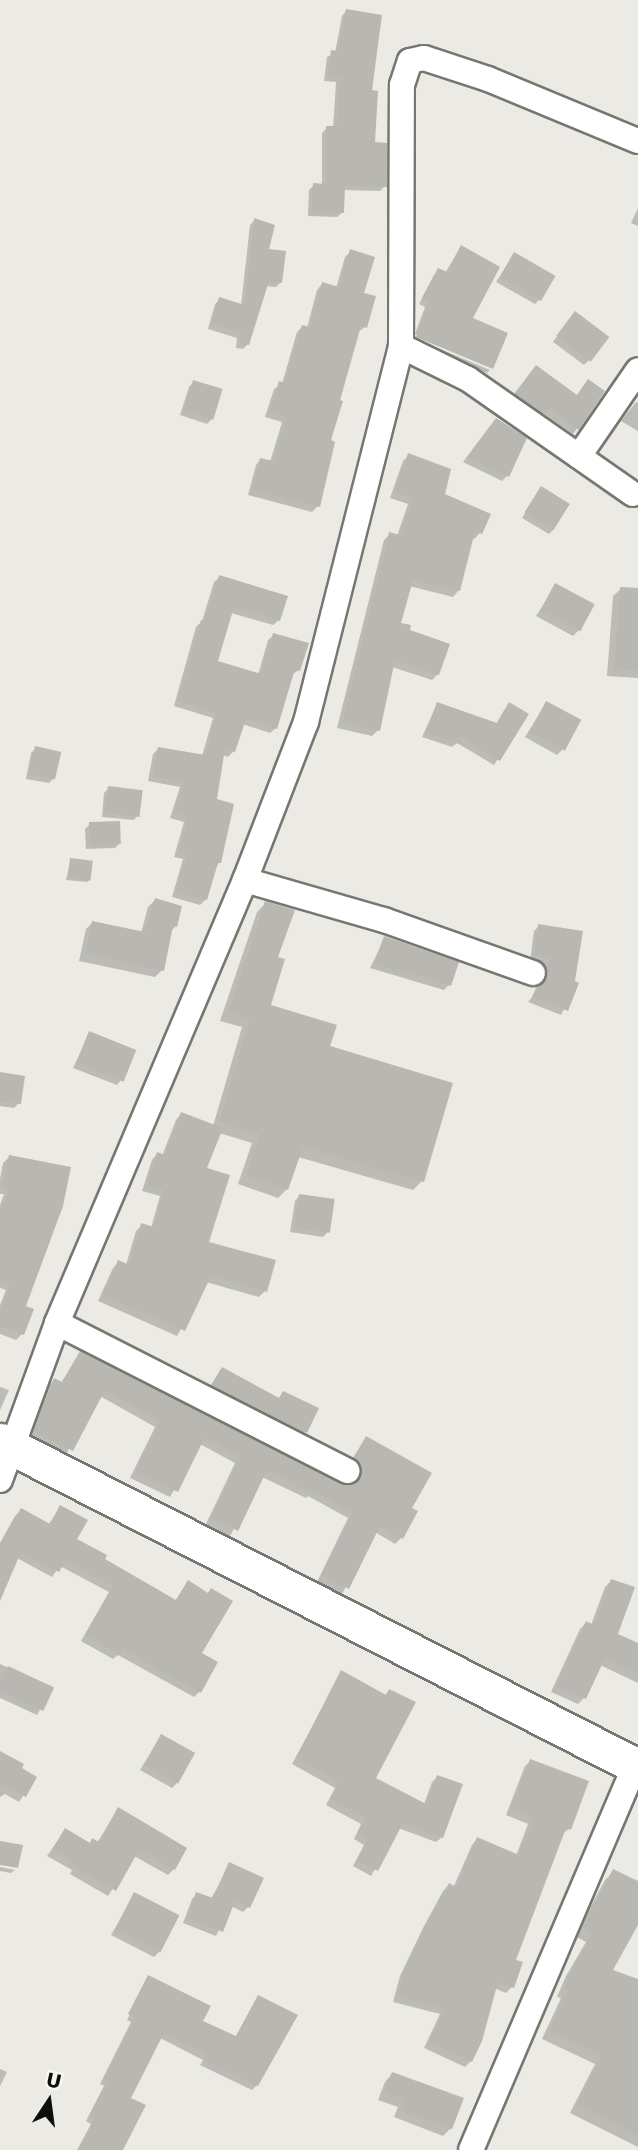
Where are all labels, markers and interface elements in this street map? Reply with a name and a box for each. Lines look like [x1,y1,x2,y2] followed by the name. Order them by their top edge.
[14,2066,84,2136] north arrow
[44,2068,64,2093] text: U

